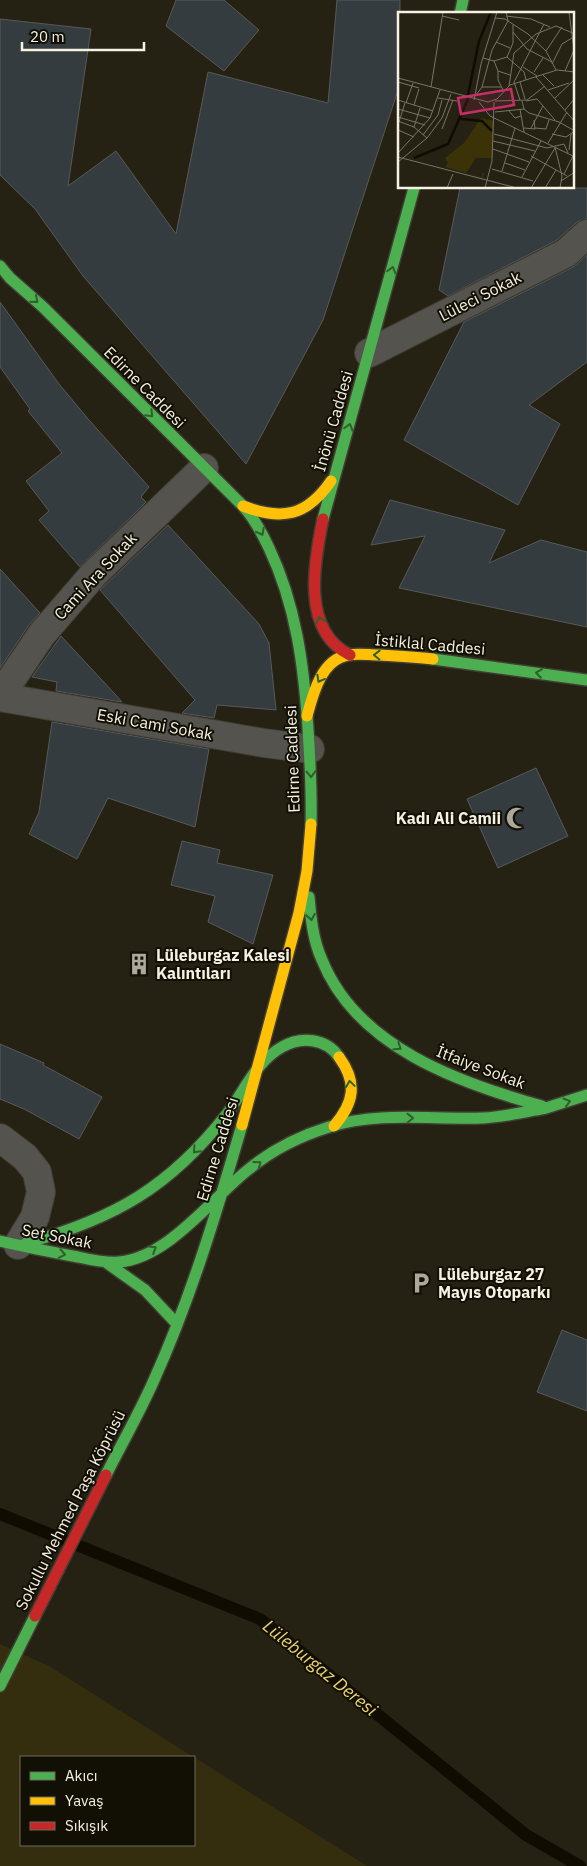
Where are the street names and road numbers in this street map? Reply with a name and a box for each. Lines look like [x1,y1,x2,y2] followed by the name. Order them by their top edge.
[436,267,525,325] street label: Lüleci Sokak
[100,342,190,432] street label: Edirne Caddesi
[309,368,357,474] street label: İnönü Caddesi
[49,528,141,624] street label: Cami Ara Sokak
[374,629,486,659] street label: İstiklal Caddesi
[96,704,215,744] street label: Eski Cami Sokak
[280,705,304,813] street label: Edirne Caddesi
[434,1041,529,1093] street label: İtfaiye Sokak
[192,1095,242,1203] street label: Edirne Caddesi
[20,1219,94,1253] street label: Set Sokak
[11,1407,129,1613] street label: Sokullu Mehmed Paşa Köprüsü

